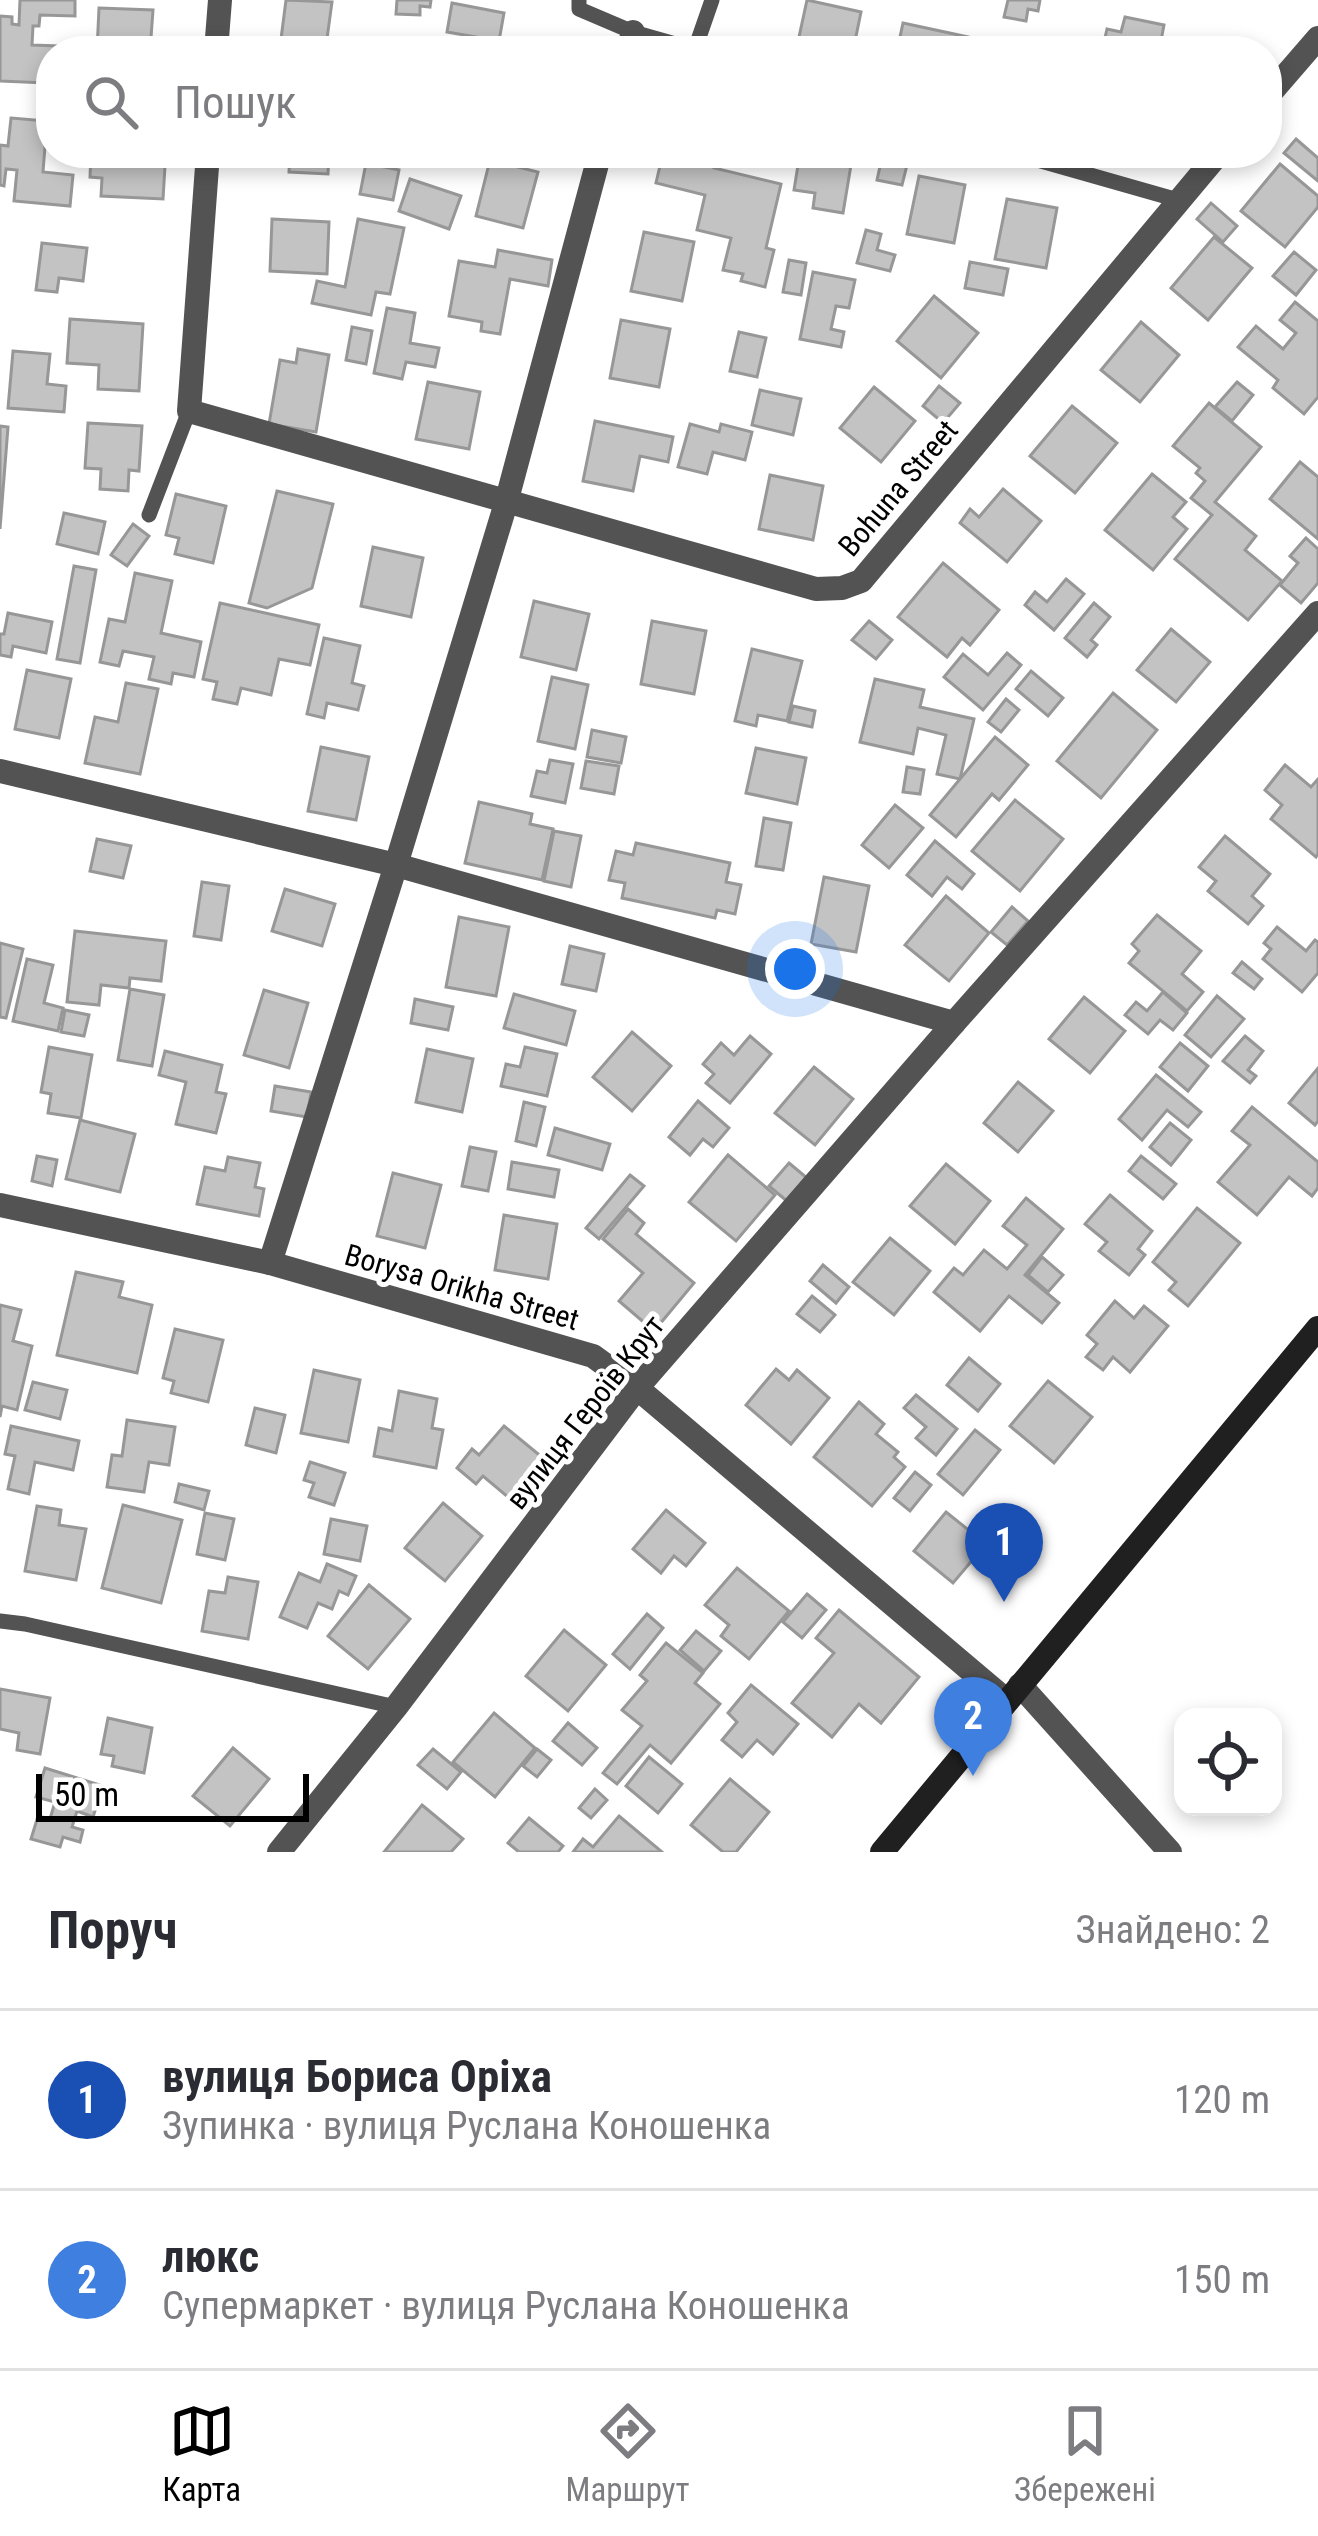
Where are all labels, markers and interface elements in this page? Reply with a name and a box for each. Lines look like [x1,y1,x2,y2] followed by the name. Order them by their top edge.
[36,36,1282,168] search box
[78,69,144,135] icon: search
[174,76,297,129] text: Пошук
[831,413,965,563] street label: Bohuna Street
[765,939,825,999] your location
[341,1237,583,1337] street label: Borysa Orikha Street
[499,1308,671,1516] street label: вулиця Героїв Крут
[965,1503,1043,1602] pin: 1
[934,1677,1012,1776] pin: 2
[1174,1708,1282,1816] map controls
[1174,1708,1282,1816] button: locate
[36,1768,309,1821] scale bar
[54,1775,119,1814] text: 50 m
[48,1901,177,1960] text: Поруч
[1076,1907,1270,1953] text: Знайдено: 2
[162,2050,552,2103] text: вулиця Бориса Оріха
[77,2077,97,2123] text: 1
[1174,2077,1270,2123] text: 120 m
[162,2103,771,2149] text: Зупинка · вулиця Руслана Коношенка
[162,2230,259,2283] text: люкс
[77,2257,97,2303] text: 2
[1174,2257,1270,2303] text: 150 m
[162,2283,850,2329] text: Супермаркет · вулиця Руслана Коношенка
[162,2398,241,2509] tab: Карта
[566,2398,690,2509] tab: Маршрут
[1014,2398,1156,2509] tab: Збережені

